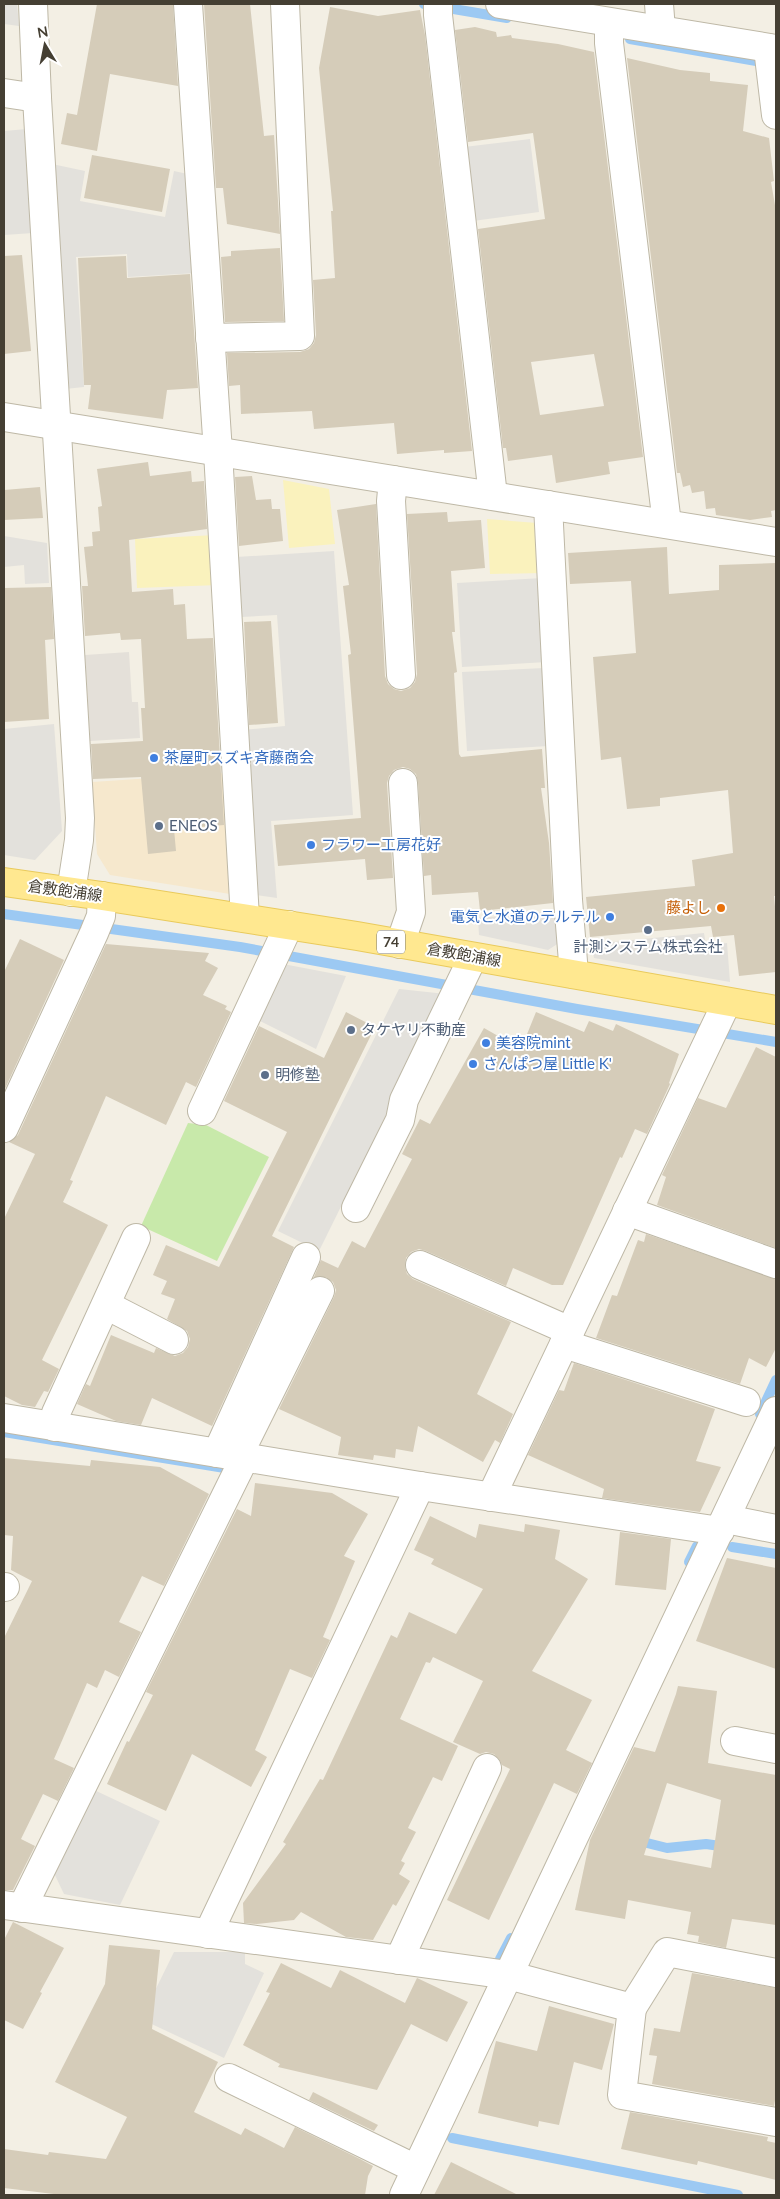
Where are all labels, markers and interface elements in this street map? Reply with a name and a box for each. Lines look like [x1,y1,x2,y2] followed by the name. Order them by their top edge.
[20,20,70,70] north arrow
[36,22,49,41] text: N
[164,748,314,766] place label: 茶屋町スズキ斉藤商会
[148,752,160,764] marker: 茶屋町スズキ斉藤商会
[169,816,218,834] place label: ENEOS
[153,820,165,832] marker: ENEOS
[321,835,441,853] place label: フラワー工房花好
[305,839,317,851] marker: フラワー工房花好
[27,876,104,904] street label: 倉敷飽浦線
[666,898,711,916] place label: 藤よし
[715,902,727,914] marker: 藤よし
[450,907,600,925] place label: 電気と水道のテルテル
[604,911,616,923] marker: 電気と水道のテルテル
[642,924,654,936] marker: 計測システム株式会社
[377,930,405,954] road number: 74
[573,937,723,955] place label: 計測システム株式会社
[426,939,503,969] street label: 倉敷飽浦線
[361,1020,466,1038] place label: タケヤリ不動産
[345,1024,357,1036] marker: タケヤリ不動産
[496,1033,571,1051] place label: 美容院mint
[480,1037,492,1049] marker: 美容院mint
[483,1054,612,1072] place label: さんぱつ屋 Little K'
[467,1058,479,1070] marker: さんぱつ屋 Little K'
[275,1065,320,1083] place label: 明修塾
[259,1069,271,1081] marker: 明修塾

